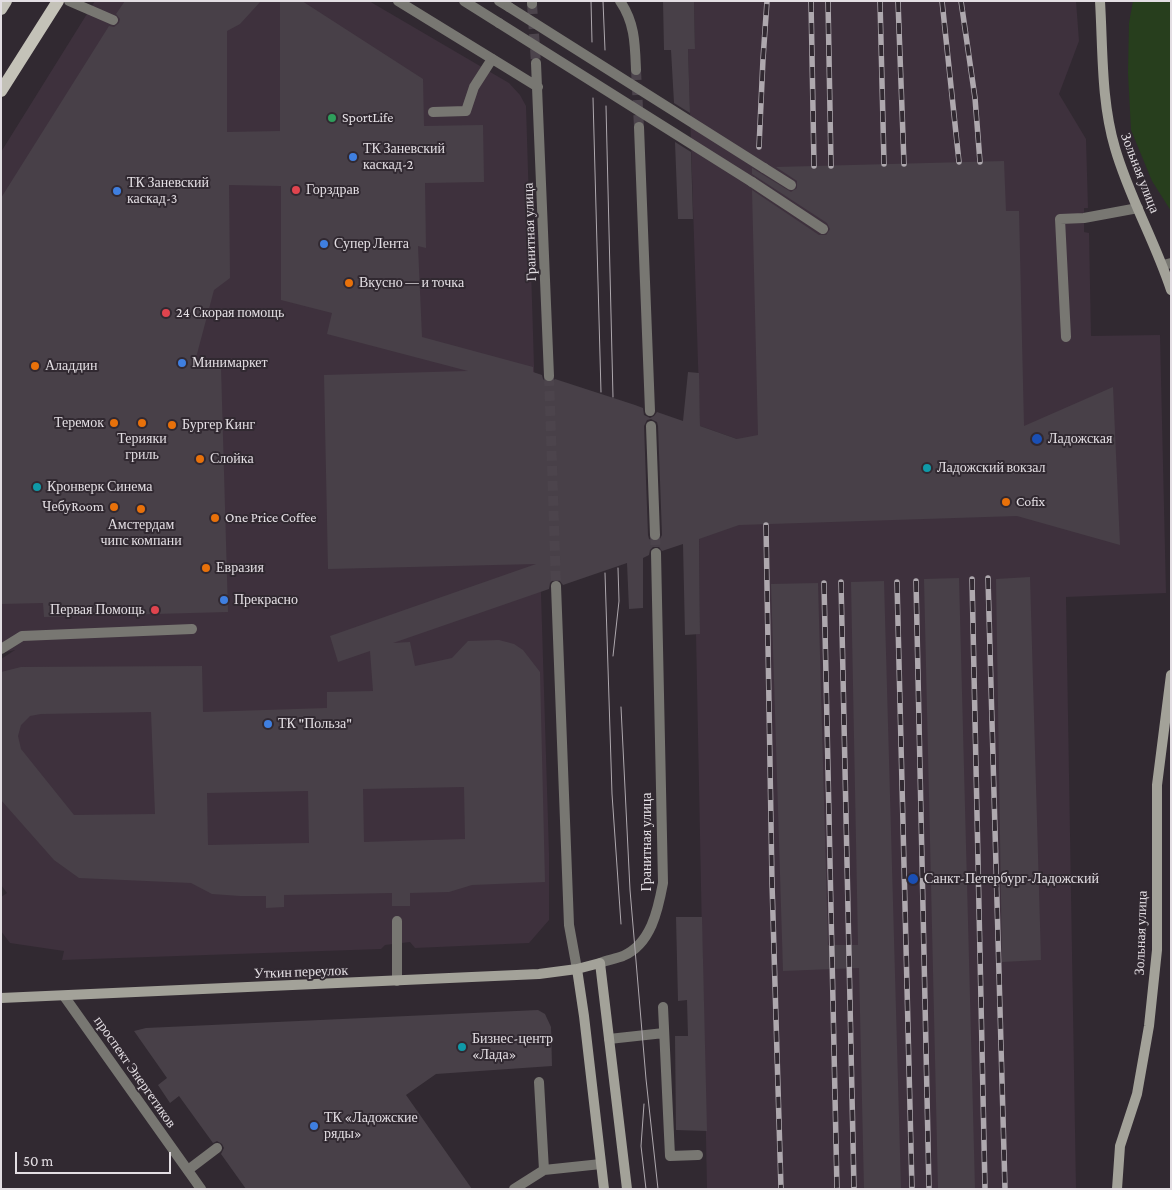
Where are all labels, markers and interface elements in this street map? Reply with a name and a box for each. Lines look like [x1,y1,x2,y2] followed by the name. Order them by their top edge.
[342,110,393,126] place label: SportLife
[326,112,338,124] marker: SportLife
[1117,131,1163,215] street label: Зольная улица
[363,141,445,174] place label: ТК Заневский каскад-2
[347,151,359,163] marker: ТК Заневский каскад-2
[127,175,209,208] place label: ТК Заневский каскад-3
[306,182,359,198] place label: Горздрав
[520,182,540,282] street label: Гранитная улица
[290,184,302,196] marker: Горздрав
[111,185,123,197] marker: ТК Заневский каскад-3
[334,236,409,252] place label: Супер Лента
[318,238,330,250] marker: Супер Лента
[359,275,464,291] place label: Вкусно — и точка
[343,277,355,289] marker: Вкусно — и точка
[176,305,284,321] place label: 24 Скорая помощь
[160,307,172,319] marker: 24 Скорая помощь
[192,355,268,371] place label: Минимаркет
[176,357,188,369] marker: Минимаркет
[45,358,98,374] place label: Аладдин
[29,360,41,372] marker: Аладдин
[54,415,104,431] place label: Теремок
[108,417,120,429] marker: Теремок
[136,417,148,429] marker: Терияки гриль
[182,417,255,433] place label: Бургер Кинг
[166,419,178,431] marker: Бургер Кинг
[117,431,167,464] place label: Терияки гриль
[1048,431,1112,447] place label: Ладожская
[1030,432,1044,446] marker: Ладожская
[210,451,254,467] place label: Слойка
[194,453,206,465] marker: Слойка
[937,460,1046,476] place label: Ладожский вокзал
[921,462,933,474] marker: Ладожский вокзал
[47,479,153,495] place label: Кронверк Синема
[31,481,43,493] marker: Кронверк Синема
[1016,494,1045,510] place label: Cofix
[1000,496,1012,508] marker: Cofix
[42,499,104,515] place label: ЧебуRoom
[108,501,120,513] marker: ЧебуRoom
[135,503,147,515] marker: Амстердам чипс компани
[225,510,317,526] place label: One Price Coffee
[209,512,221,524] marker: One Price Coffee
[100,517,182,550] place label: Амстердам чипс компани
[216,560,264,576] place label: Евразия
[200,562,212,574] marker: Евразия
[234,592,298,608] place label: Прекрасно
[218,594,230,606] marker: Прекрасно
[50,602,145,618] place label: Первая Помощь
[149,604,161,616] marker: Первая Помощь
[278,716,352,732] place label: ТК "Польза"
[262,718,274,730] marker: ТК "Польза"
[639,793,655,891] street label: Гранитная улица
[924,871,1099,887] place label: Санкт-Петербург-Ладожский
[906,872,920,886] marker: Санкт-Петербург-Ладожский
[1131,890,1151,976] street label: Зольная улица
[254,962,348,982] street label: Уткин переулок
[90,1013,180,1131] street label: проспект Энергетиков
[472,1031,553,1064] place label: Бизнес-центр «Лада»
[456,1041,468,1053] marker: Бизнес-центр «Лада»
[324,1110,418,1142] place label: ТК «Ладожские ряды»
[308,1120,320,1132] marker: ТК «Ладожские ряды»
[18,1142,174,1174] scale bar
[23,1153,53,1169] text: 50 m

